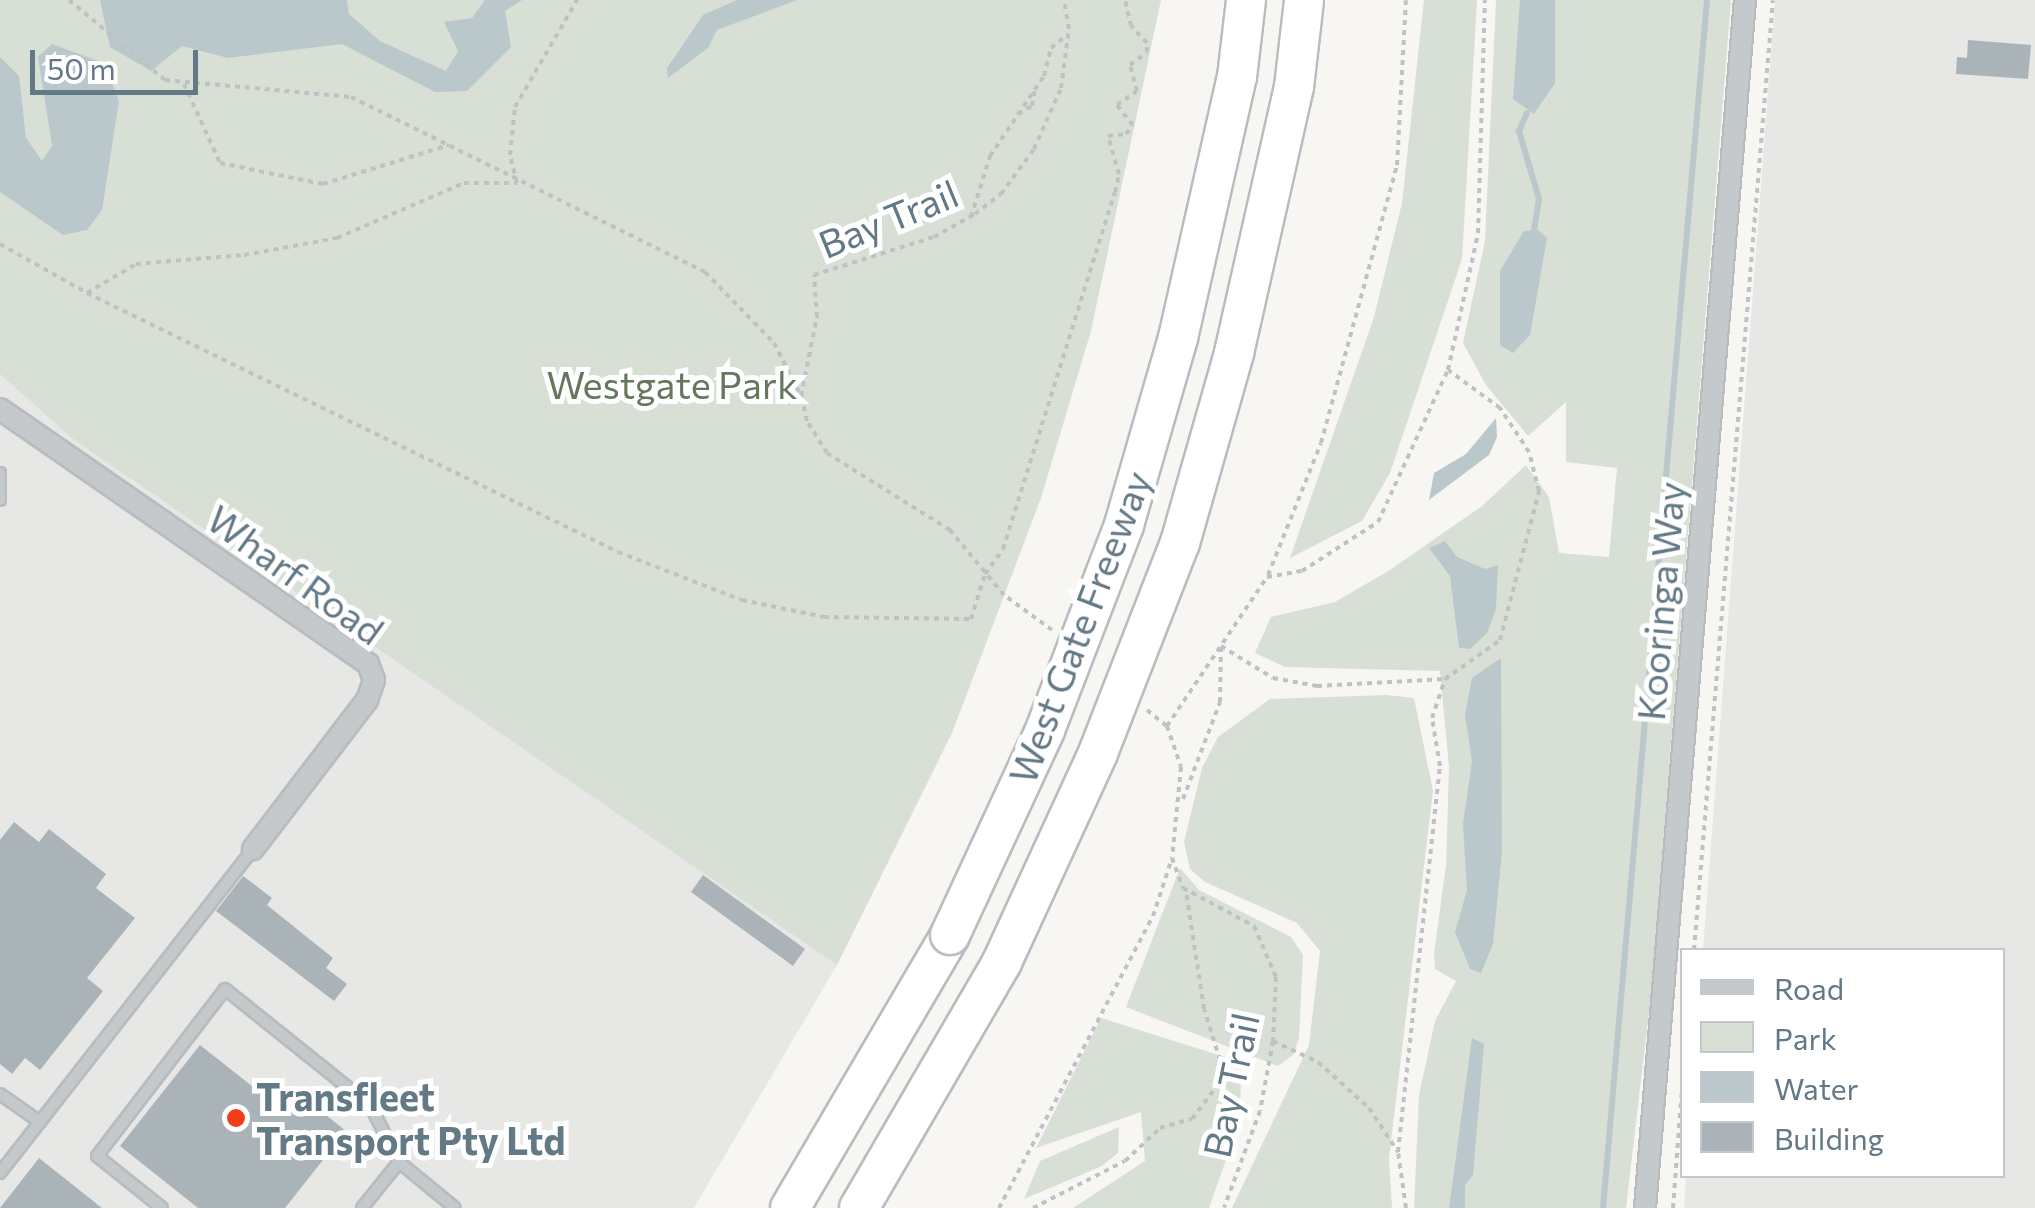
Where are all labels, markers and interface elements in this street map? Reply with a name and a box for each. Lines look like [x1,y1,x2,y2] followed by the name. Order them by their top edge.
[35,30,202,92] scale bar
[47,49,116,86] text: 50 m
[812,169,964,267] street label: Bay Trail
[546,361,798,407] park label: Westgate Park
[998,464,1160,790] street label: West Gate Freeway
[1627,480,1693,722] street label: Kooringa Way
[199,495,393,653] street label: Wharf Road
[1680,948,2005,1178] legend
[1774,969,1844,1006] text: Road
[1193,1009,1267,1161] street label: Bay Trail
[1774,1019,1837,1056] text: Park
[1774,1069,1859,1106] text: Water
[256,1073,565,1162] place label: Transfleet Transport Pty Ltd
[225,1107,247,1129] marker: Transfleet Transport Pty Ltd
[1774,1119,1884,1156] text: Building

